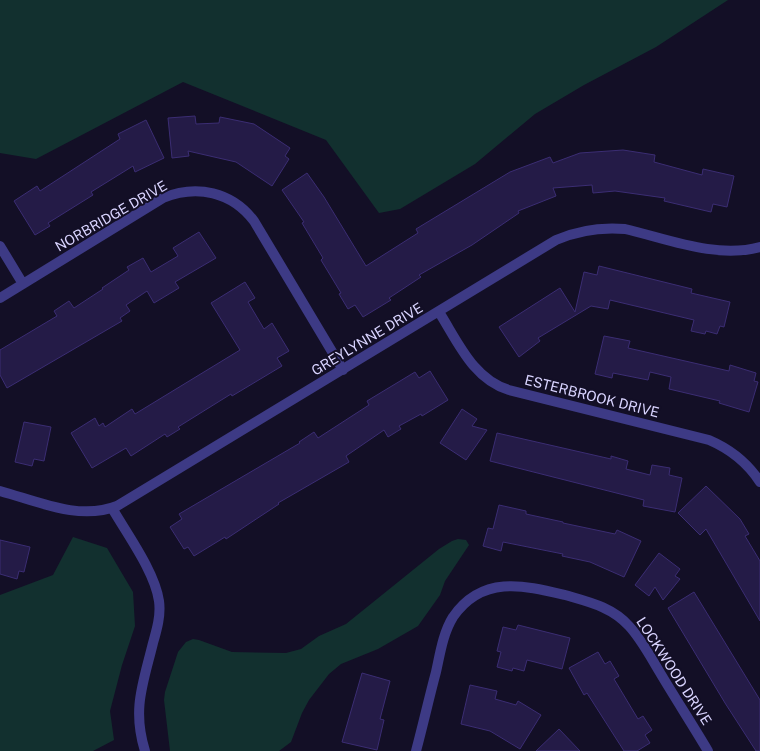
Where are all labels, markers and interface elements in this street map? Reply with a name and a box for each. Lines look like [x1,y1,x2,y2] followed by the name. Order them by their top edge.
[52,177,170,255] street label: NORBRIDGE DRIVE
[308,299,426,379] street label: GREYLYNNE DRIVE
[523,372,661,420] street label: ESTERBROOK DRIVE
[633,614,715,728] street label: LOCKWOOD DRIVE

